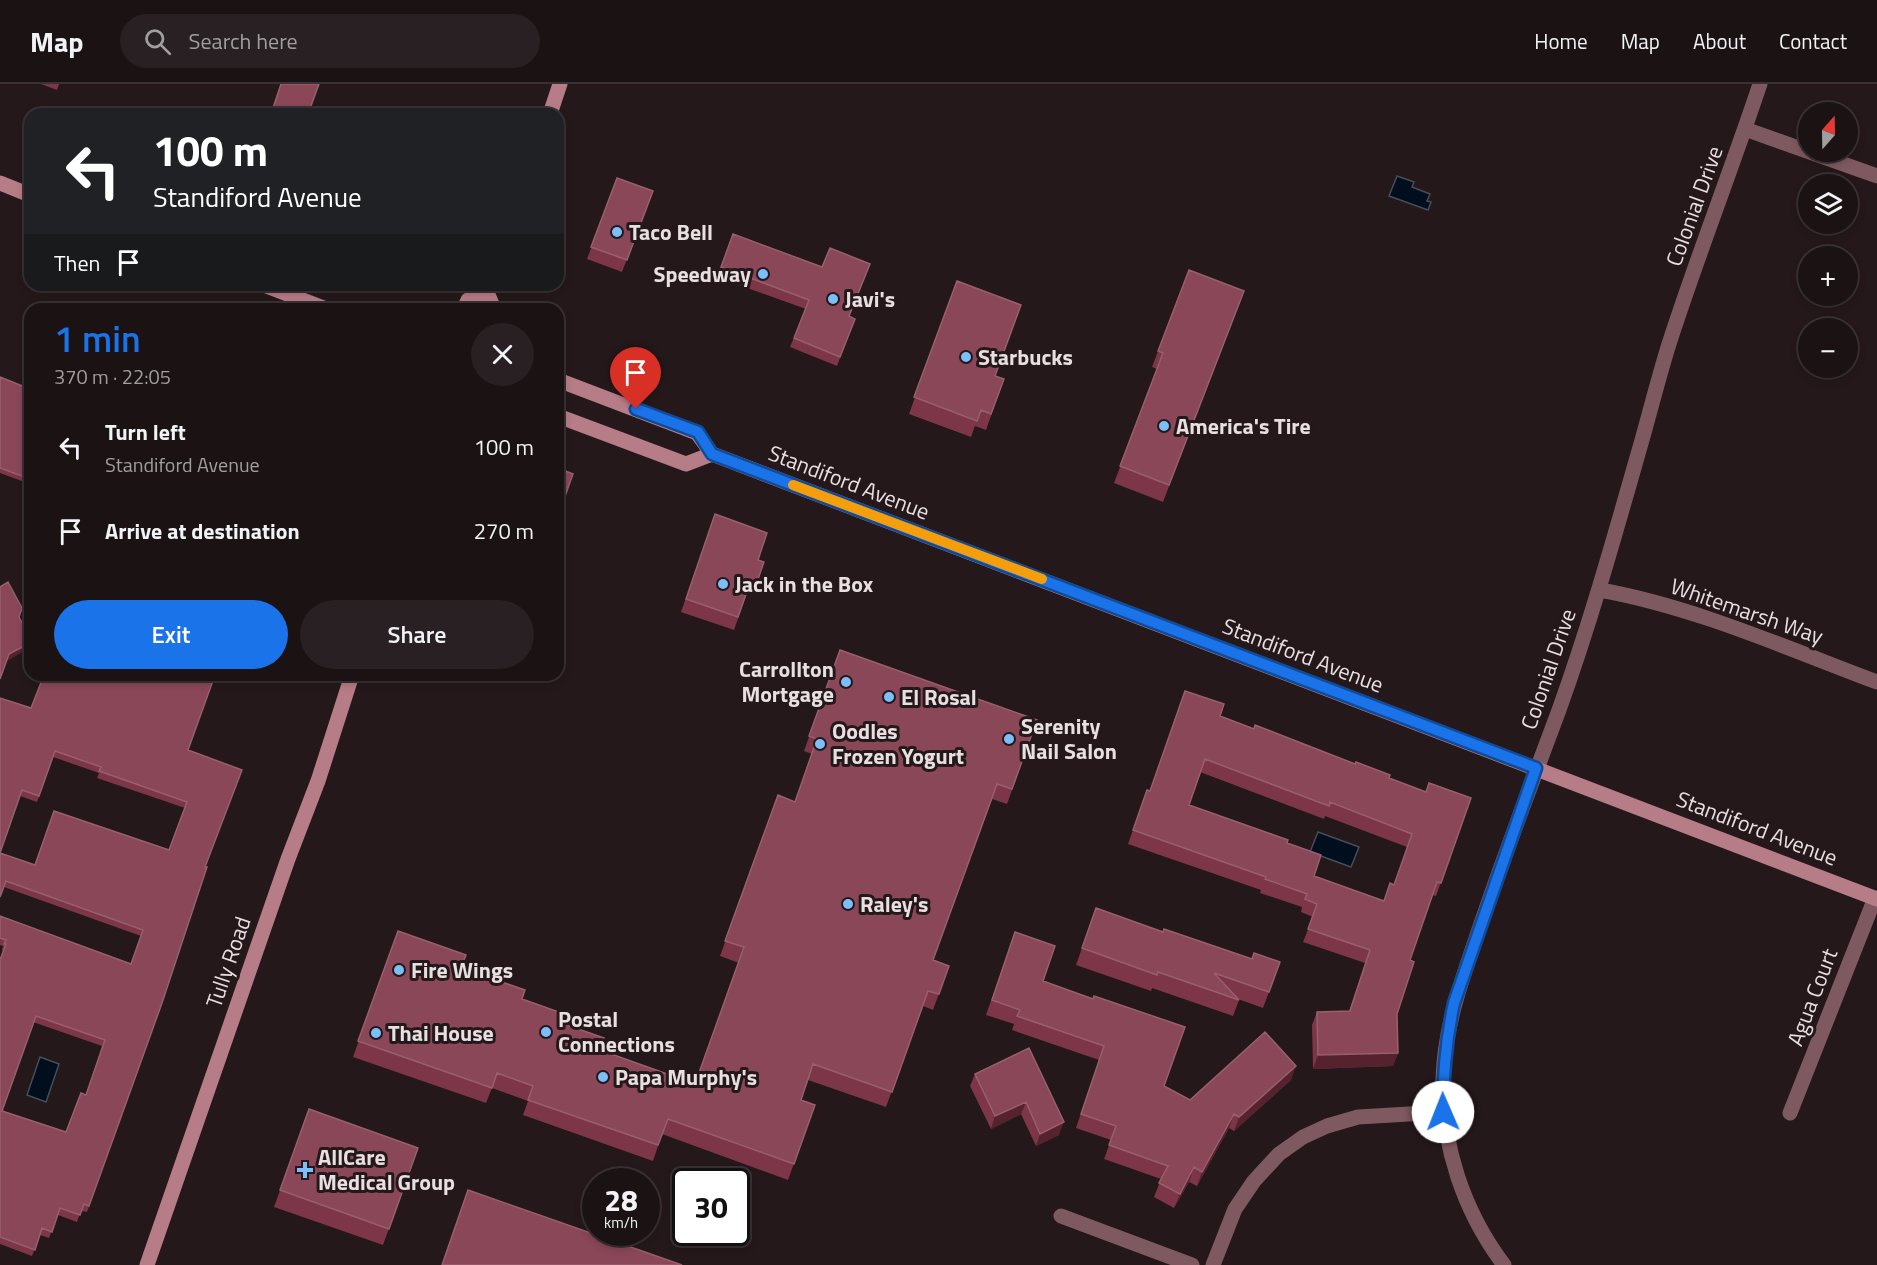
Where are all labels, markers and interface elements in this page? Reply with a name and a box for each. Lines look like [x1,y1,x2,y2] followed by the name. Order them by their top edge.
[120,14,540,68] search box
[30,20,84,63] text: Map
[189,24,298,58] text: Search here
[141,25,174,58] icon: search
[1534,25,1588,57] text: Home
[1621,25,1660,57] text: Map
[1693,25,1746,57] text: About
[1779,25,1847,57] text: Contact
[1798,102,1858,162] north arrow
[1798,102,1858,378] map controls
[153,118,268,182] text: 100 m
[54,132,132,210] icon: left
[1657,141,1731,271] street label: Colonial Drive
[1798,174,1858,234] button: layers
[153,176,362,217] text: Standiford Avenue
[629,215,713,249] place label: Taco Bell
[610,225,624,239] marker: Taco Bell
[54,246,100,280] text: Then
[112,246,145,279] icon: arrive
[1798,246,1858,306] button: +
[653,257,751,291] place label: Speedway
[756,267,770,281] marker: Speedway
[845,282,895,316] place label: Javi's
[826,292,840,306] marker: Javi's
[54,311,141,366] text: 1 min
[1798,318,1858,378] button: −
[471,323,534,386] button: close
[978,340,1073,374] place label: Starbucks
[610,347,661,409] pin
[959,350,973,364] marker: Starbucks
[619,356,652,389] icon: arrive
[54,361,171,392] text: 370 m · 22:05
[1176,409,1311,443] place label: America's Tire
[105,415,186,449] text: Turn left
[1157,419,1171,433] marker: America's Tire
[474,430,534,464] text: 100 m
[54,431,87,464] icon: left
[764,436,934,528] street label: Standiford Avenue
[105,449,260,480] text: Standiford Avenue
[105,514,300,548] text: Arrive at destination
[474,514,534,548] text: 270 m
[54,515,87,548] icon: arrive
[735,567,874,601] place label: Jack in the Box
[1666,569,1828,653] street label: Whitemarsh Way
[716,577,730,591] marker: Jack in the Box
[54,600,288,669] button: Exit
[300,600,534,669] button: Share
[1511,604,1585,734] street label: Colonial Drive
[1218,609,1388,701] street label: Standiford Avenue
[739,652,834,711] place label: Carrollton Mortgage
[839,675,853,689] marker: Carrollton Mortgage
[901,680,977,714] place label: El Rosal
[882,690,896,704] marker: El Rosal
[1021,709,1117,768] place label: Serenity Nail Salon
[832,714,964,773] place label: Oodles Frozen Yogurt
[1002,732,1016,746] marker: Serenity Nail Salon
[813,737,827,751] marker: Oodles Frozen Yogurt
[1672,782,1842,874] street label: Standiford Avenue
[860,887,928,921] place label: Raley's
[841,897,855,911] marker: Raley's
[197,912,259,1012] street label: Tully Road
[1778,943,1846,1051] street label: Agua Court
[411,953,513,987] place label: Fire Wings
[392,963,406,977] marker: Fire Wings
[558,1002,675,1061] place label: Postal Connections
[388,1016,494,1050] place label: Thai House
[539,1025,553,1039] marker: Postal Connections
[369,1026,383,1040] marker: Thai House
[615,1060,757,1094] place label: Papa Murphy's
[596,1070,610,1084] marker: Papa Murphy's
[1411,1080,1475,1144] position arrow
[318,1140,455,1199] place label: AllCare Medical Group
[296,1161,314,1179] marker: AllCare Medical Group
[672,1168,750,1246] speed limit sign: 30
[604,1177,638,1223] text: 28
[604,1211,638,1234] text: km/h

